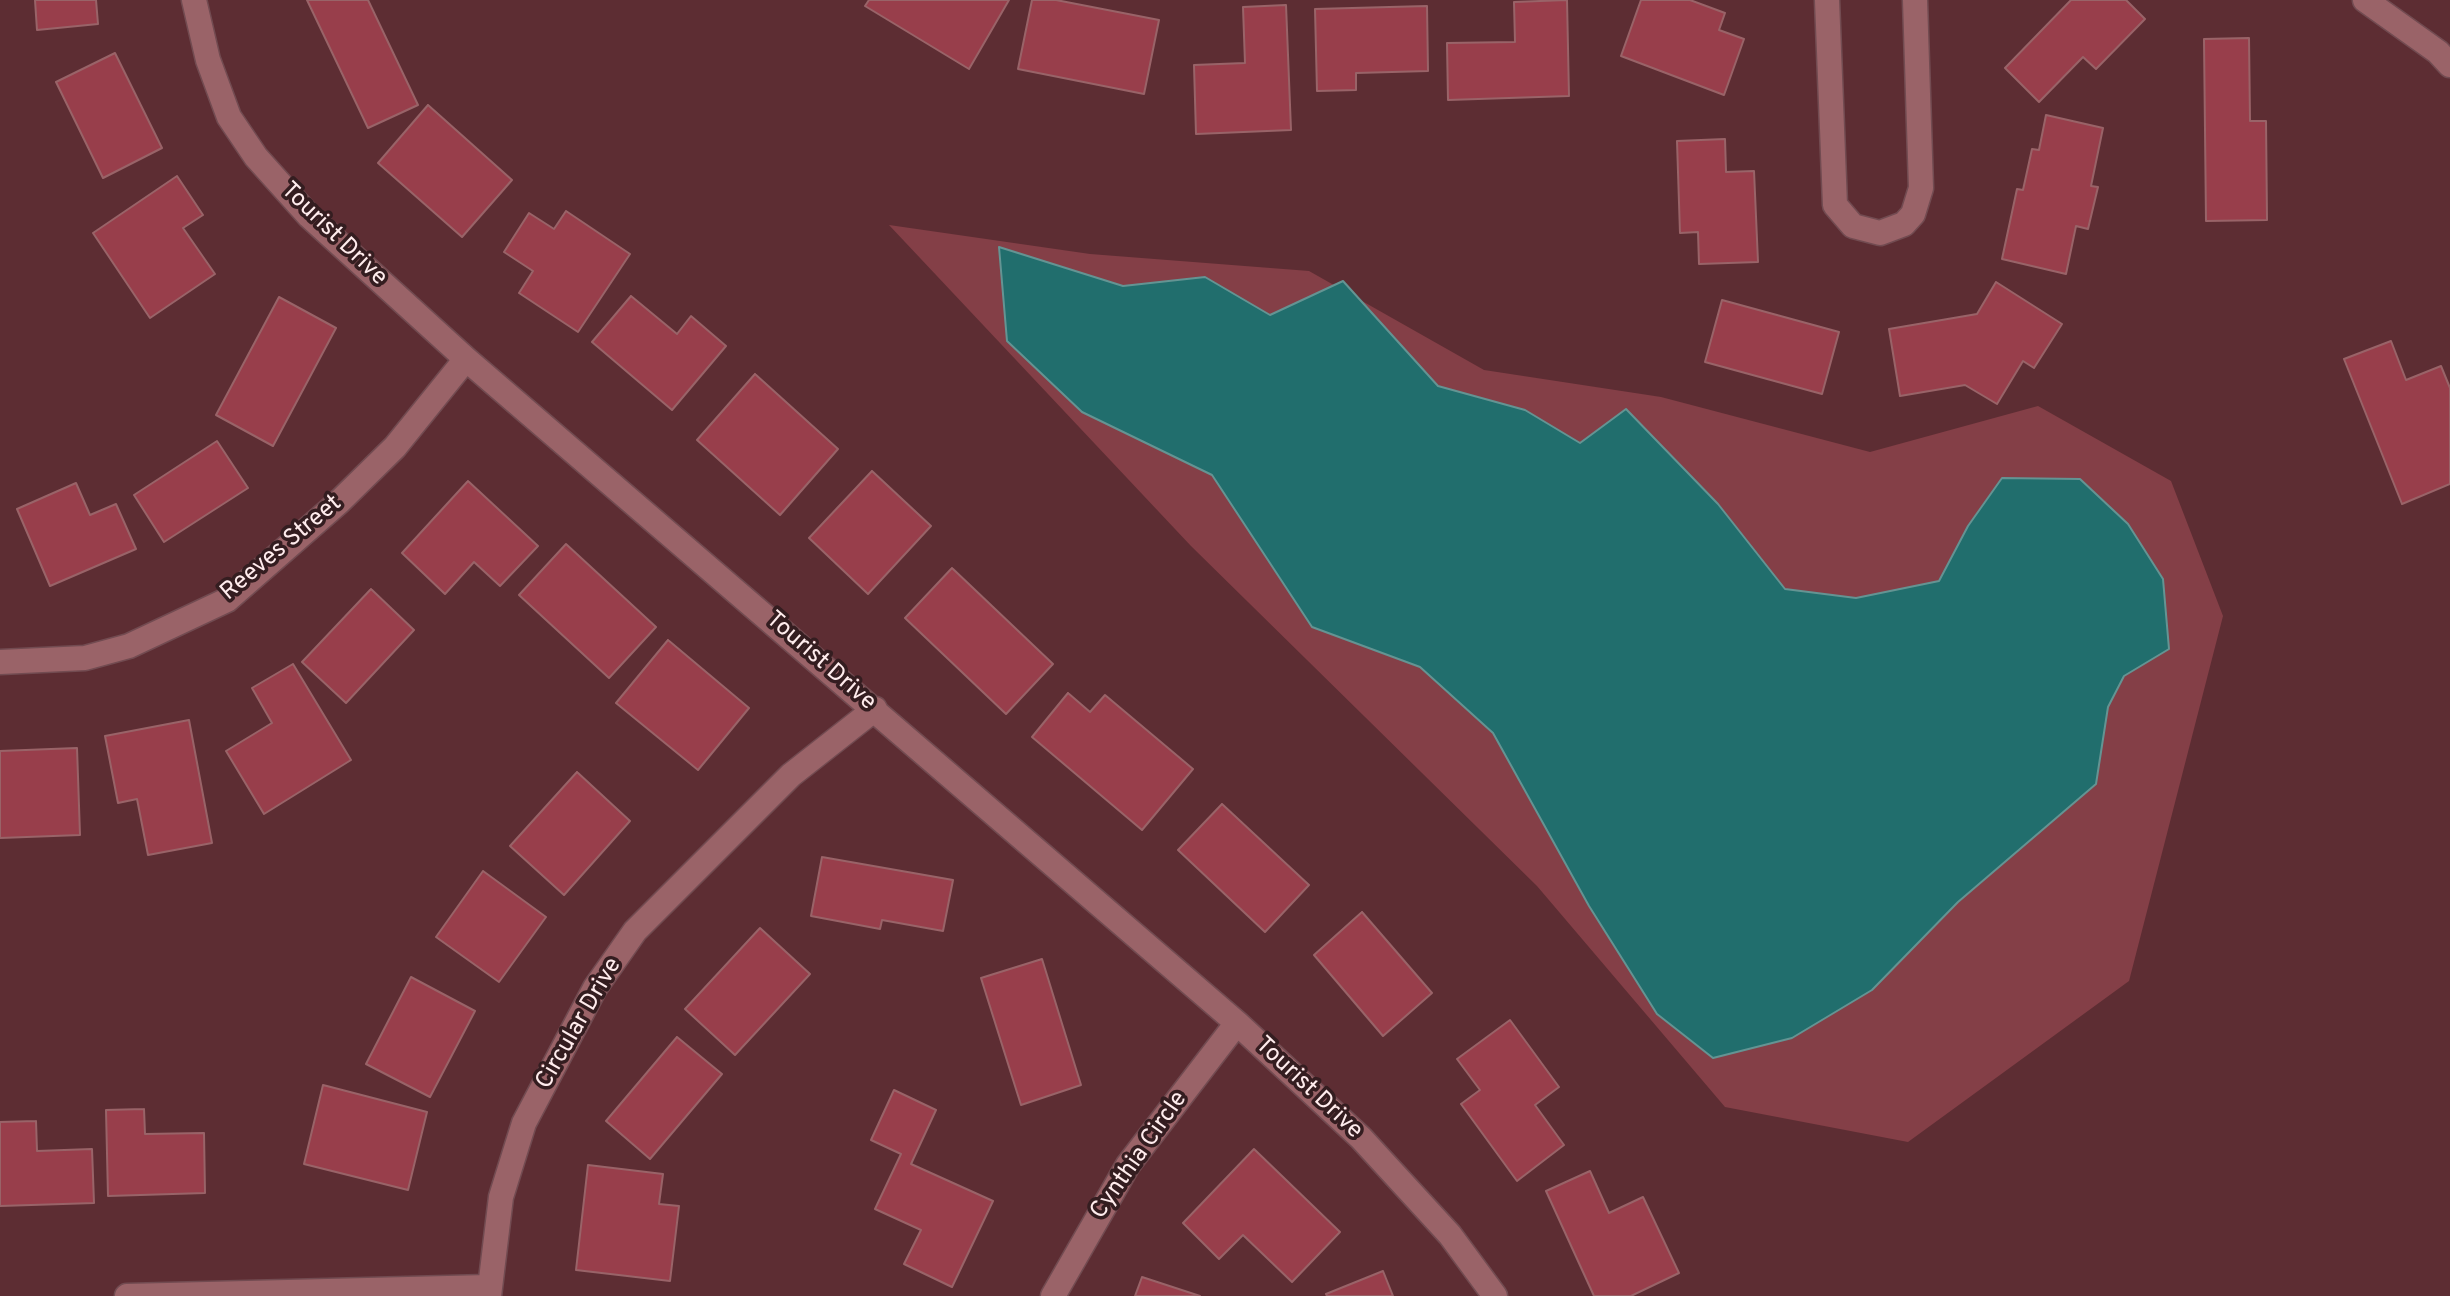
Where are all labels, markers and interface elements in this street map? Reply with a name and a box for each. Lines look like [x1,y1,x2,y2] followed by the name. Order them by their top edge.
[274,177,392,293] street label: Tourist Drive
[216,490,348,608] street label: Reeves Street
[759,606,881,718] street label: Tourist Drive
[531,953,629,1095] street label: Circular Drive
[1248,1032,1368,1146] street label: Tourist Drive
[1085,1087,1195,1225] street label: Cynthia Circle

